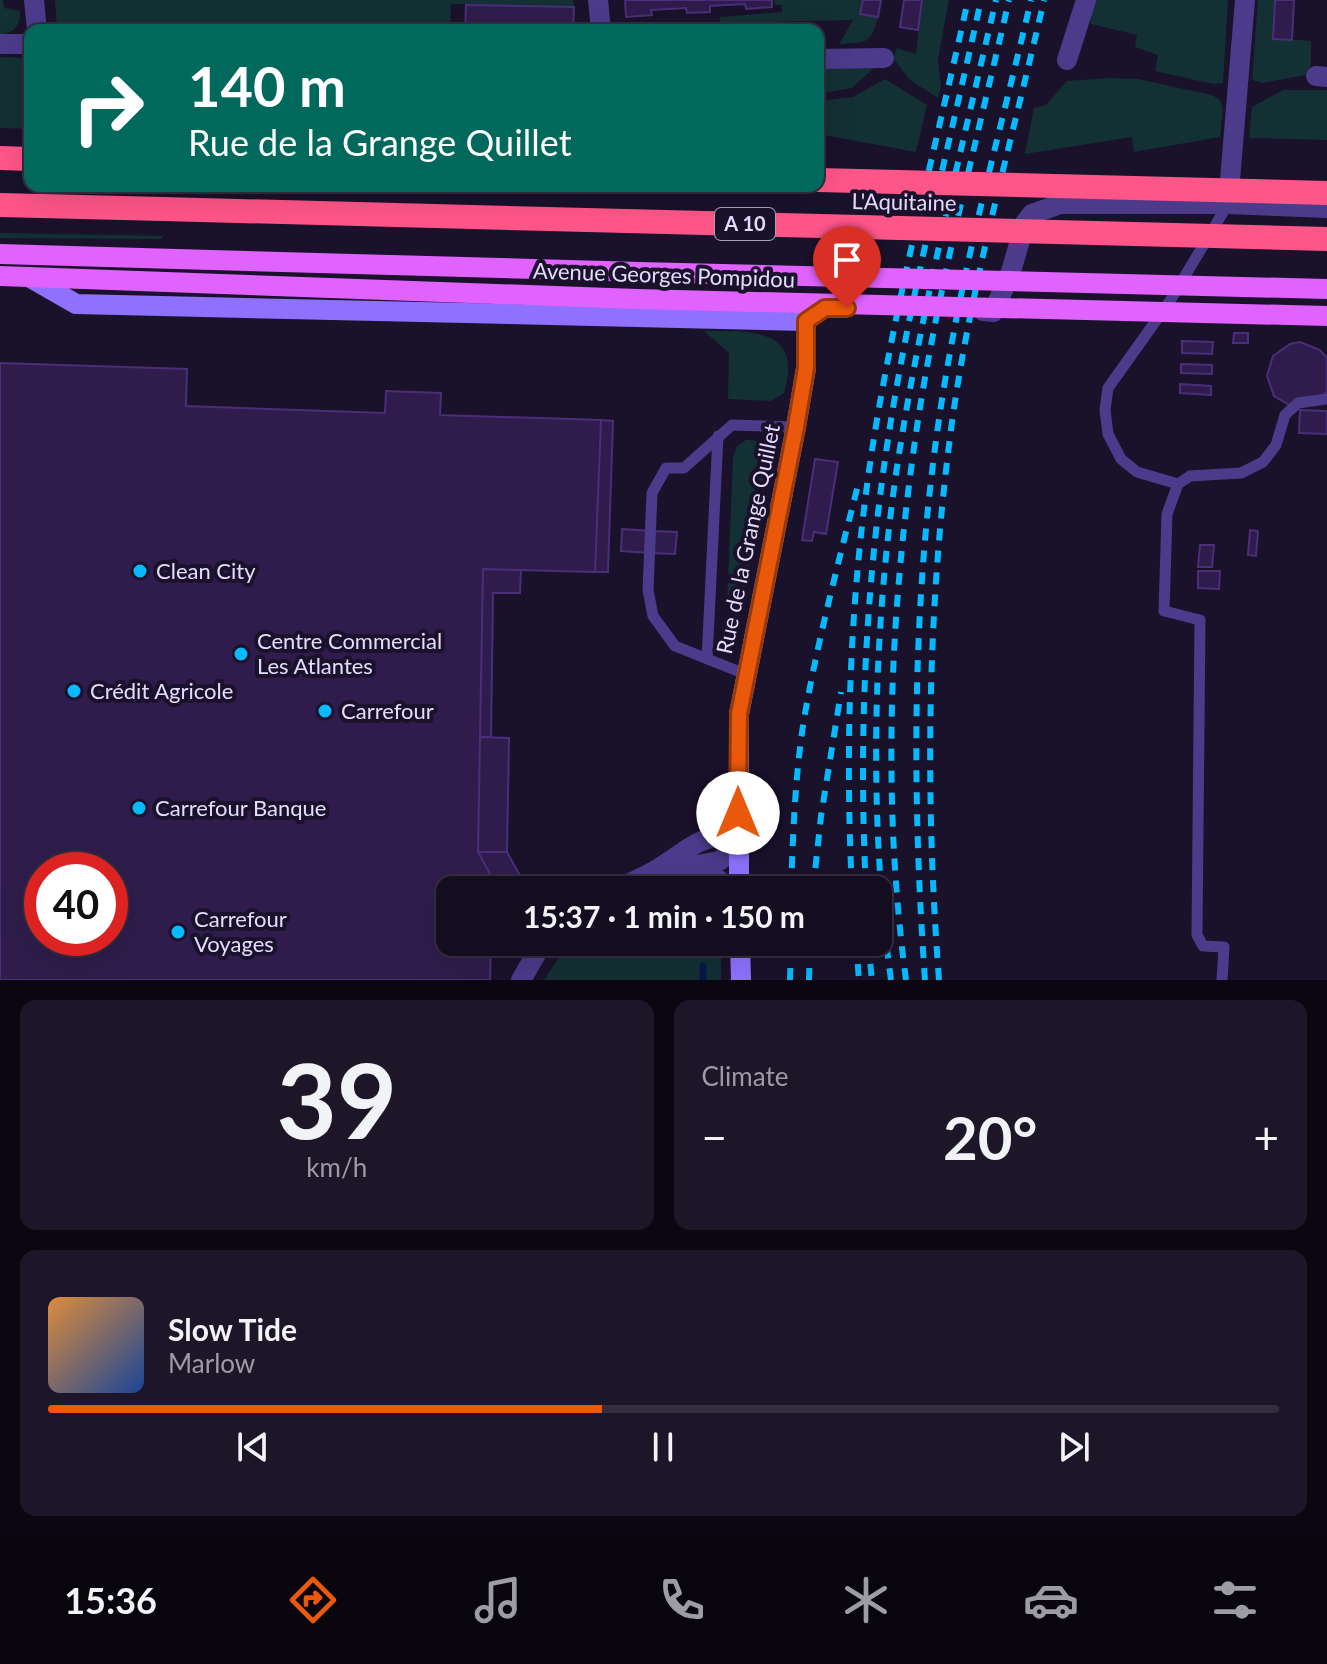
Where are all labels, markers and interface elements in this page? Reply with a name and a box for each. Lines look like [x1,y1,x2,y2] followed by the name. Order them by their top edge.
[188,52,346,119] text: 140 m
[56,56,160,160] icon: right
[188,120,572,164] text: Rue de la Grange Quillet
[851,187,957,216] street label: L'Aquitaine
[715,208,775,240] road number: A 10
[813,226,881,308] pin
[825,238,869,282] icon: arrive
[533,256,795,293] street label: Avenue Georges Pompidou
[710,421,785,656] street label: Rue de la Grange Quillet
[156,557,256,584] place label: Clean City
[131,562,149,580] marker: Clean City
[257,627,442,679] place label: Centre Commercial Les Atlantes
[232,645,250,663] marker: Centre Commercial Les Atlantes
[90,677,233,704] place label: Crédit Agricole
[65,682,83,700] marker: Crédit Agricole
[341,697,434,724] place label: Carrefour
[316,702,334,720] marker: Carrefour
[696,771,780,855] position arrow
[155,794,326,821] place label: Carrefour Banque
[130,799,148,817] marker: Carrefour Banque
[24,852,128,956] speed limit sign: 40
[523,898,805,934] text: 15:37 · 1 min · 150 m
[194,905,287,957] place label: Carrefour Voyages
[169,923,187,941] marker: Carrefour Voyages
[276,1036,397,1161] text: 39
[702,1060,788,1092] text: Climate
[943,1101,1038,1173] text: 20°
[702,1111,727,1163] text: −
[1253,1111,1279,1163] text: +
[306,1151,367,1183] text: km/h
[168,1311,297,1347] text: Slow Tide
[168,1347,255,1379] text: Marlow
[231,1425,275,1469] icon: previous
[641,1425,685,1469] icon: pause
[1052,1425,1096,1469] icon: next
[285,1572,341,1628] icon: directions
[470,1572,526,1628] icon: music
[654,1572,710,1628] icon: phone
[838,1572,894,1628] icon: climate
[1023,1572,1079,1628] icon: car
[1207,1572,1263,1628] icon: filters
[64,1578,157,1622] text: 15:36

